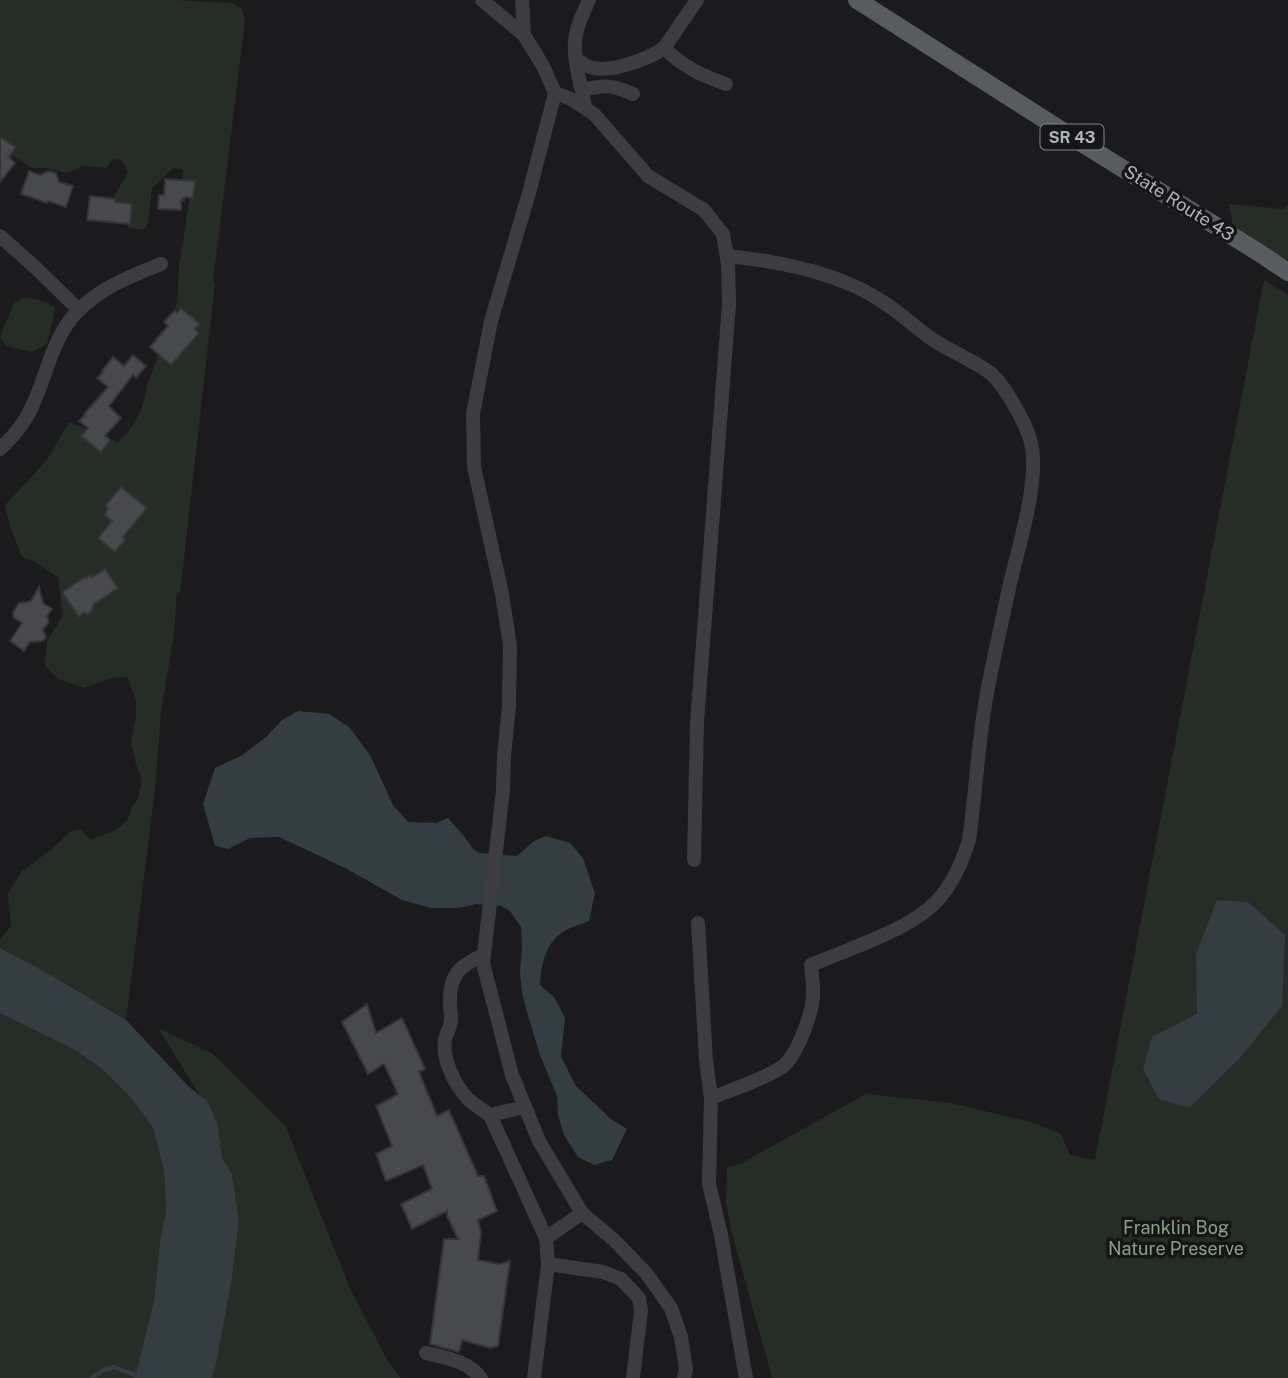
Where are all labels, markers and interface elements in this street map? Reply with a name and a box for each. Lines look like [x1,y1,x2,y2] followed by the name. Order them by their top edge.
[1040,125,1104,150] road number: SR 43
[1120,160,1238,245] street label: State Route 43
[1108,1217,1244,1259] park label: Franklin Bog Nature Preserve

